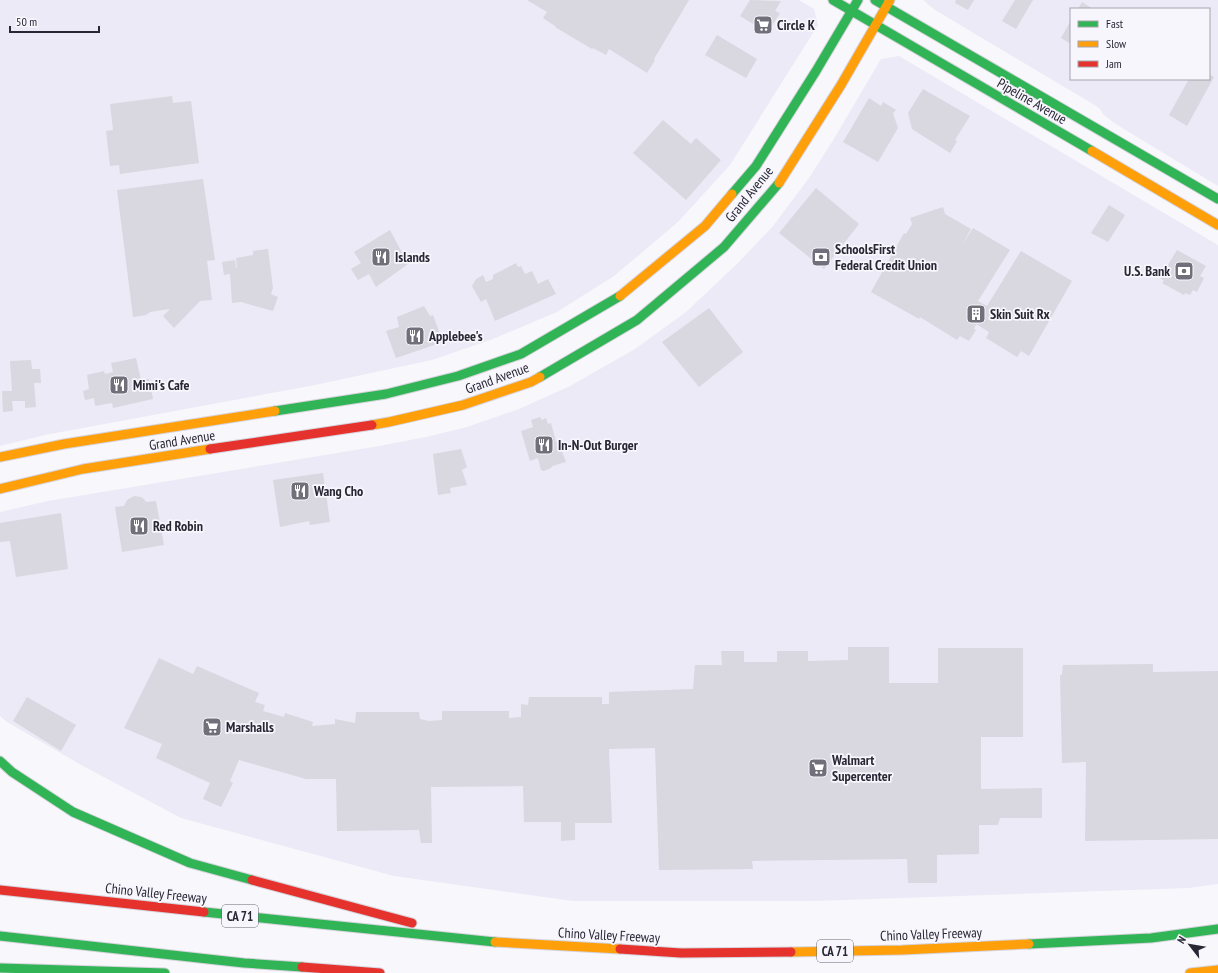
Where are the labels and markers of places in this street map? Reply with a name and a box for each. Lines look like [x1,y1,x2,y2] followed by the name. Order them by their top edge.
[752,14,774,36] supermarket icon: Circle K
[777,16,816,34] place label: Circle K
[835,240,937,274] place label: SchoolsFirst Federal Credit Union
[370,246,392,268] restaurant icon: Islands
[810,246,832,268] bank icon: SchoolsFirst Federal Credit Union
[395,248,430,266] place label: Islands
[1173,260,1195,282] bank icon: U.S. Bank
[1124,262,1170,280] place label: U.S. Bank
[965,303,987,325] building icon: Skin Suit Rx
[990,305,1050,323] place label: Skin Suit Rx
[404,325,426,347] restaurant icon: Applebee's
[428,327,483,345] place label: Applebee's
[108,374,130,396] restaurant icon: Mimi's Cafe
[133,376,189,394] place label: Mimi's Cafe
[533,434,555,456] restaurant icon: In-N-Out Burger
[558,436,639,454] place label: In-N-Out Burger
[289,480,311,502] restaurant icon: Wang Cho
[313,482,363,500] place label: Wang Cho
[128,515,150,537] restaurant icon: Red Robin
[153,517,203,535] place label: Red Robin
[201,716,223,738] supermarket icon: Marshalls
[226,718,274,736] place label: Marshalls
[831,751,893,785] place label: Walmart Supercenter
[807,757,829,779] supermarket icon: Walmart Supercenter

